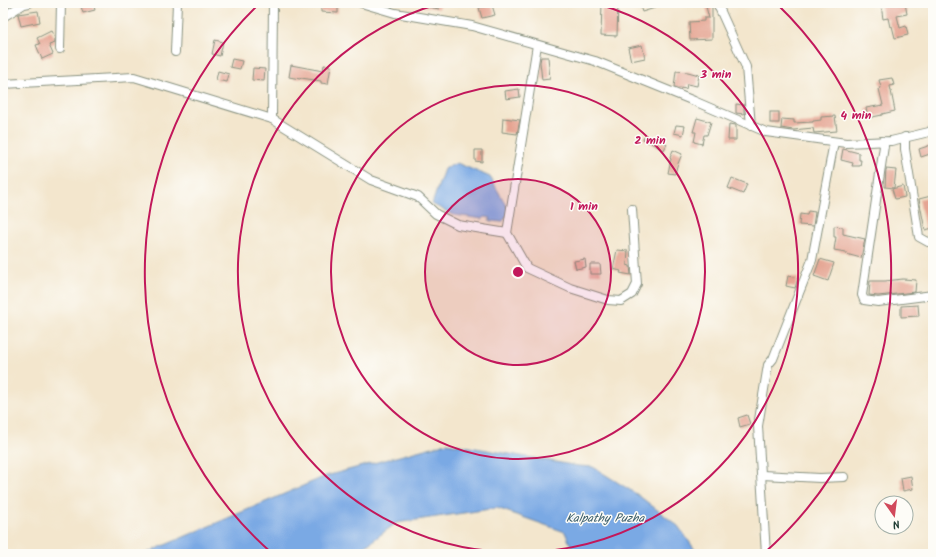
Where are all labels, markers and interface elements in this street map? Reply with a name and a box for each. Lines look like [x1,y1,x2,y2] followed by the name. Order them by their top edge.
[700,65,732,84] text: 3 min
[841,106,872,125] text: 4 min
[634,131,666,150] text: 2 min
[570,197,598,216] text: 1 min
[511,265,525,279] centre of rings
[874,495,914,535] north arrow
[566,509,645,528] water label: Kalpathy Puzha
[891,514,902,533] text: N

